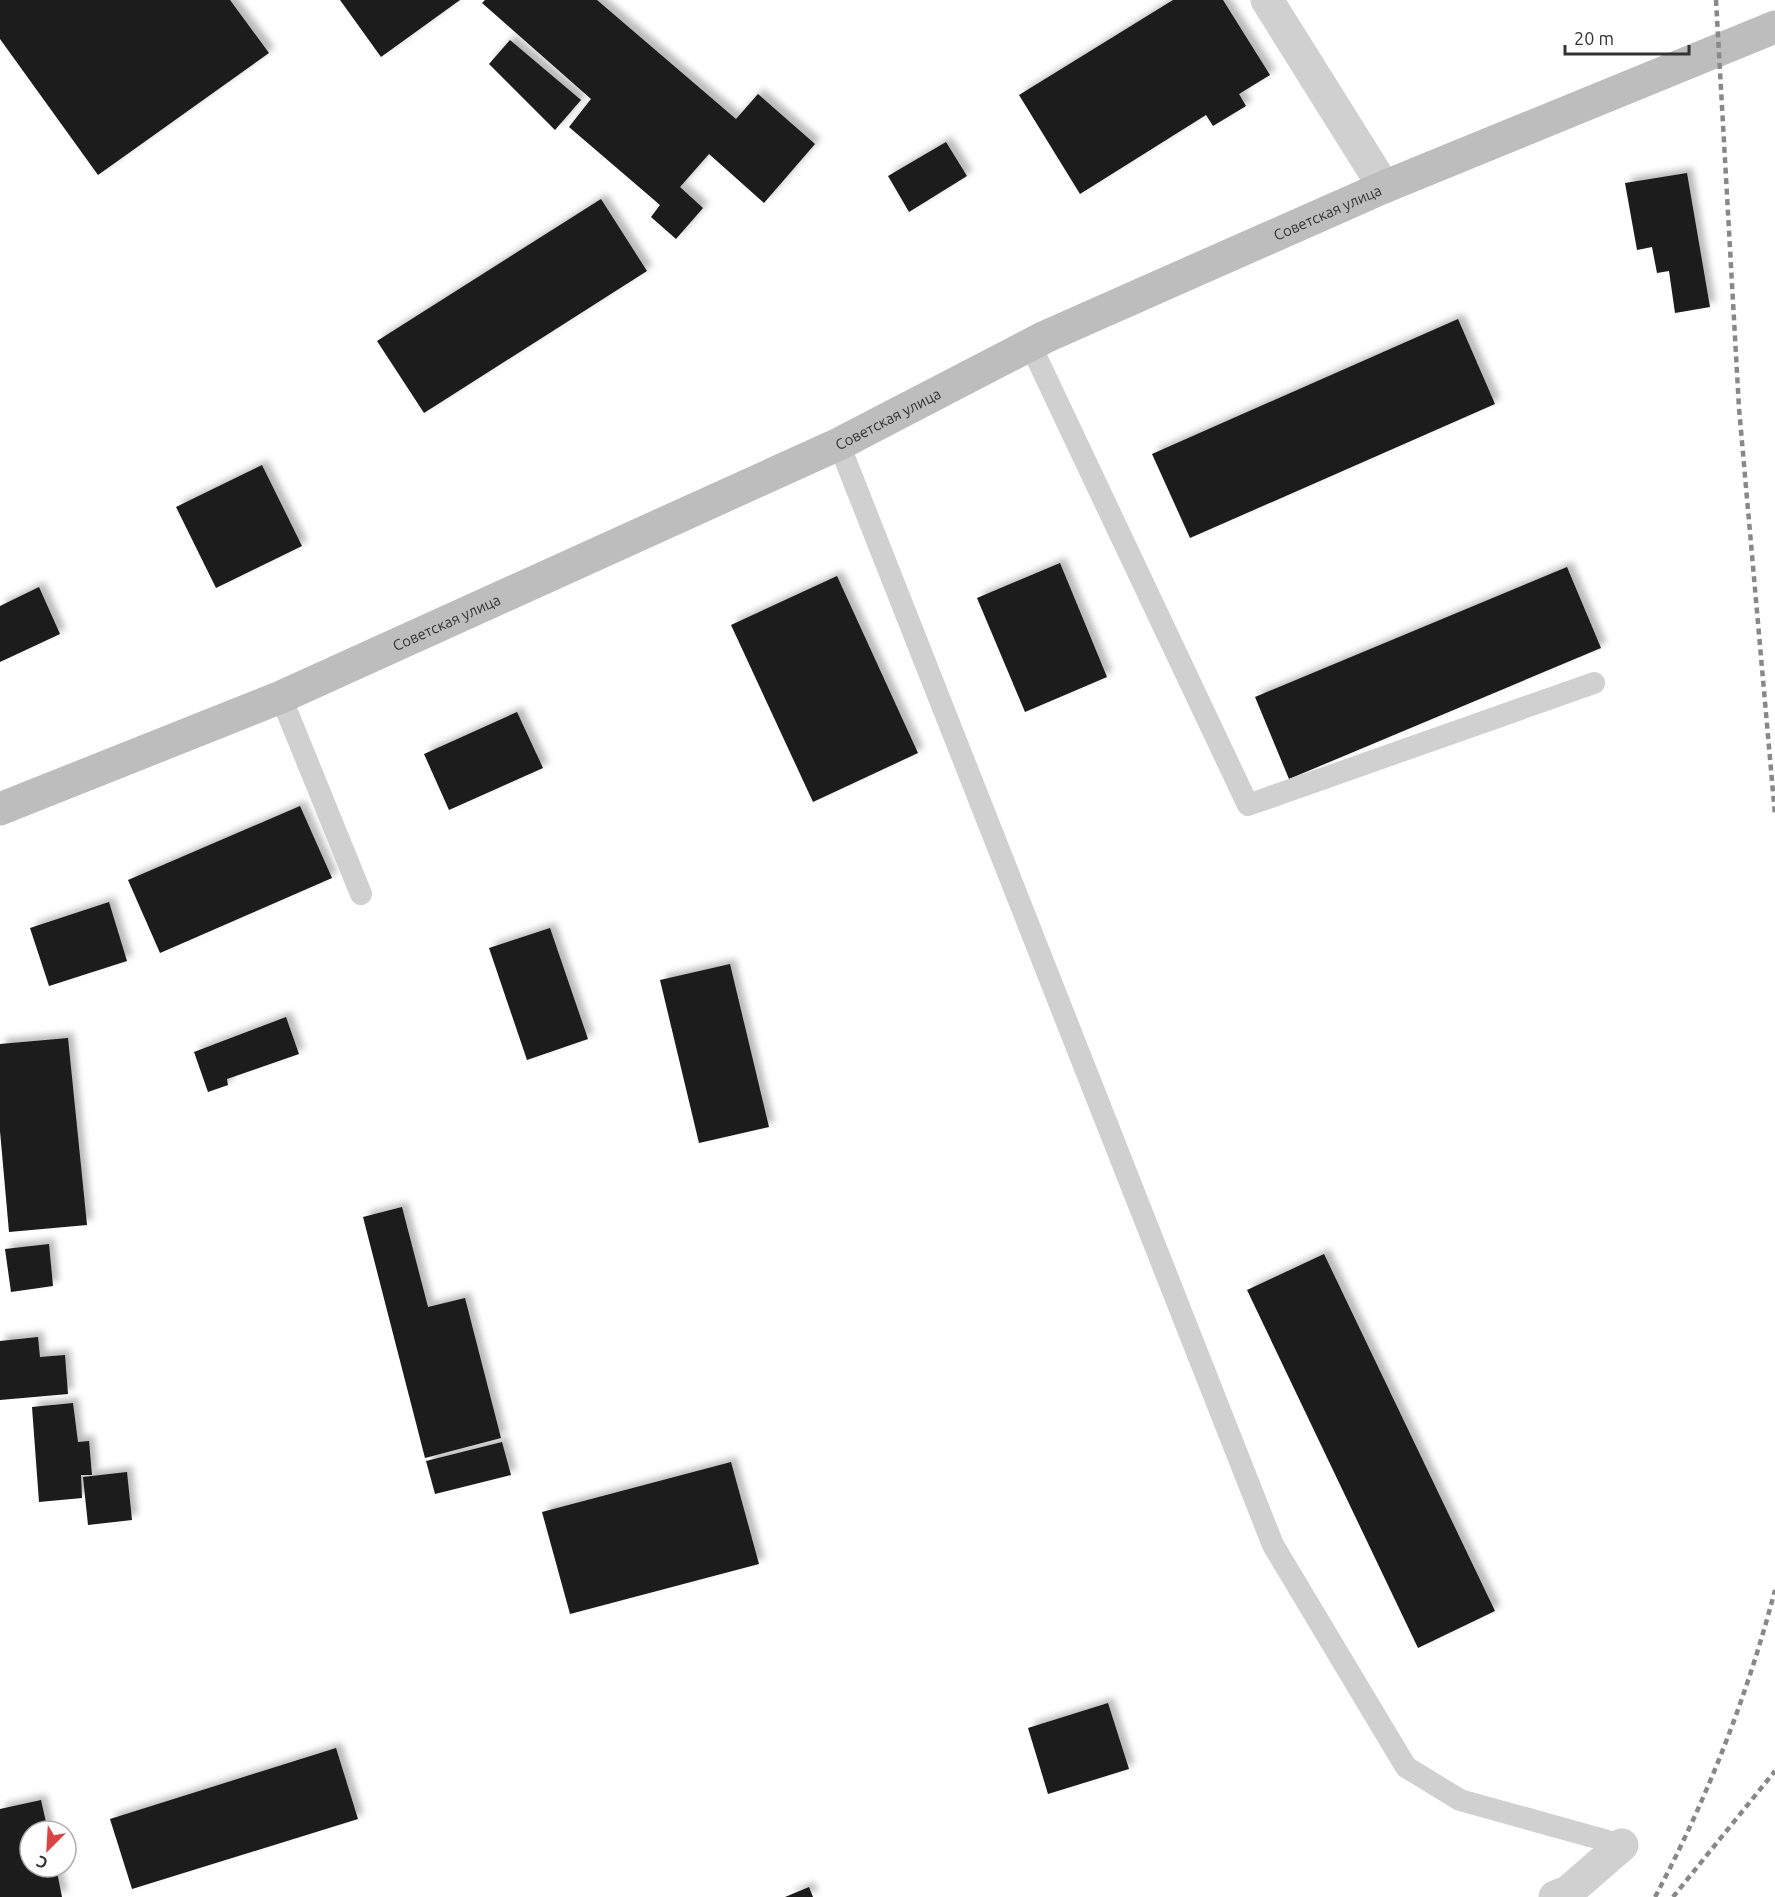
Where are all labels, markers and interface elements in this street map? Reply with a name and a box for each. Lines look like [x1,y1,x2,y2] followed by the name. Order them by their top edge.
[1565,18,1690,56] scale bar
[1574,28,1614,48] text: 20 m
[1271,181,1384,243] street label: Советская улица
[832,384,943,453] street label: Советская улица
[390,590,503,654] street label: Советская улица
[18,1819,78,1879] north arrow
[34,1852,50,1873] text: С

